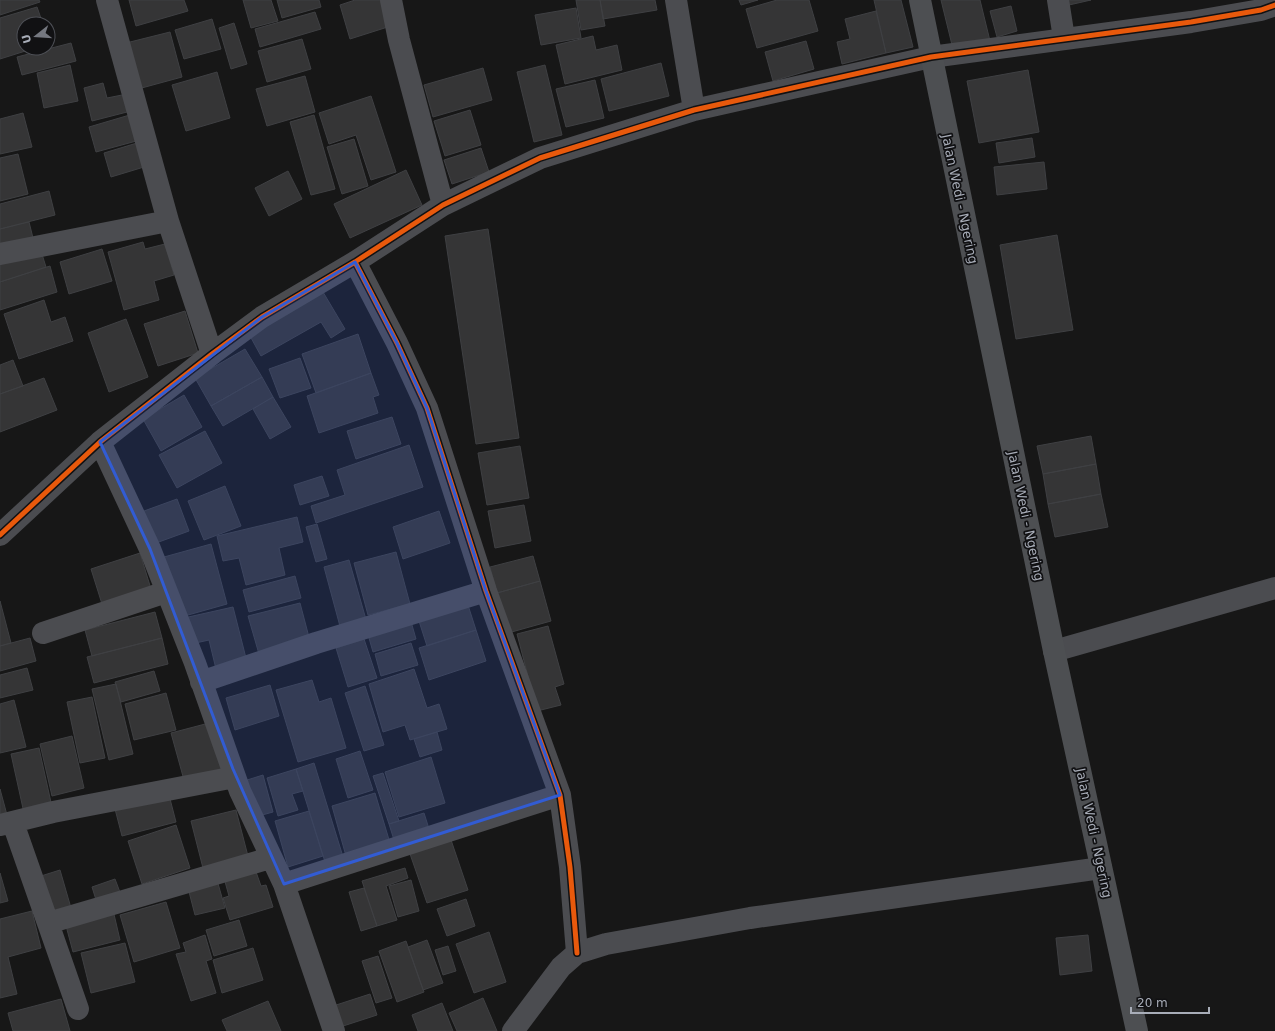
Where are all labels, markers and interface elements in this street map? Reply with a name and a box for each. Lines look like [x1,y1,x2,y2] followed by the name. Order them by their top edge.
[16,16,56,56] north arrow
[19,33,34,45] text: U
[939,132,981,265] street label: Jalan Wedi - Ngering
[1005,449,1047,582] street label: Jalan Wedi - Ngering
[1073,766,1115,899] street label: Jalan Wedi - Ngering
[1131,989,1209,1015] scale bar
[1137,996,1168,1010] text: 20 m

